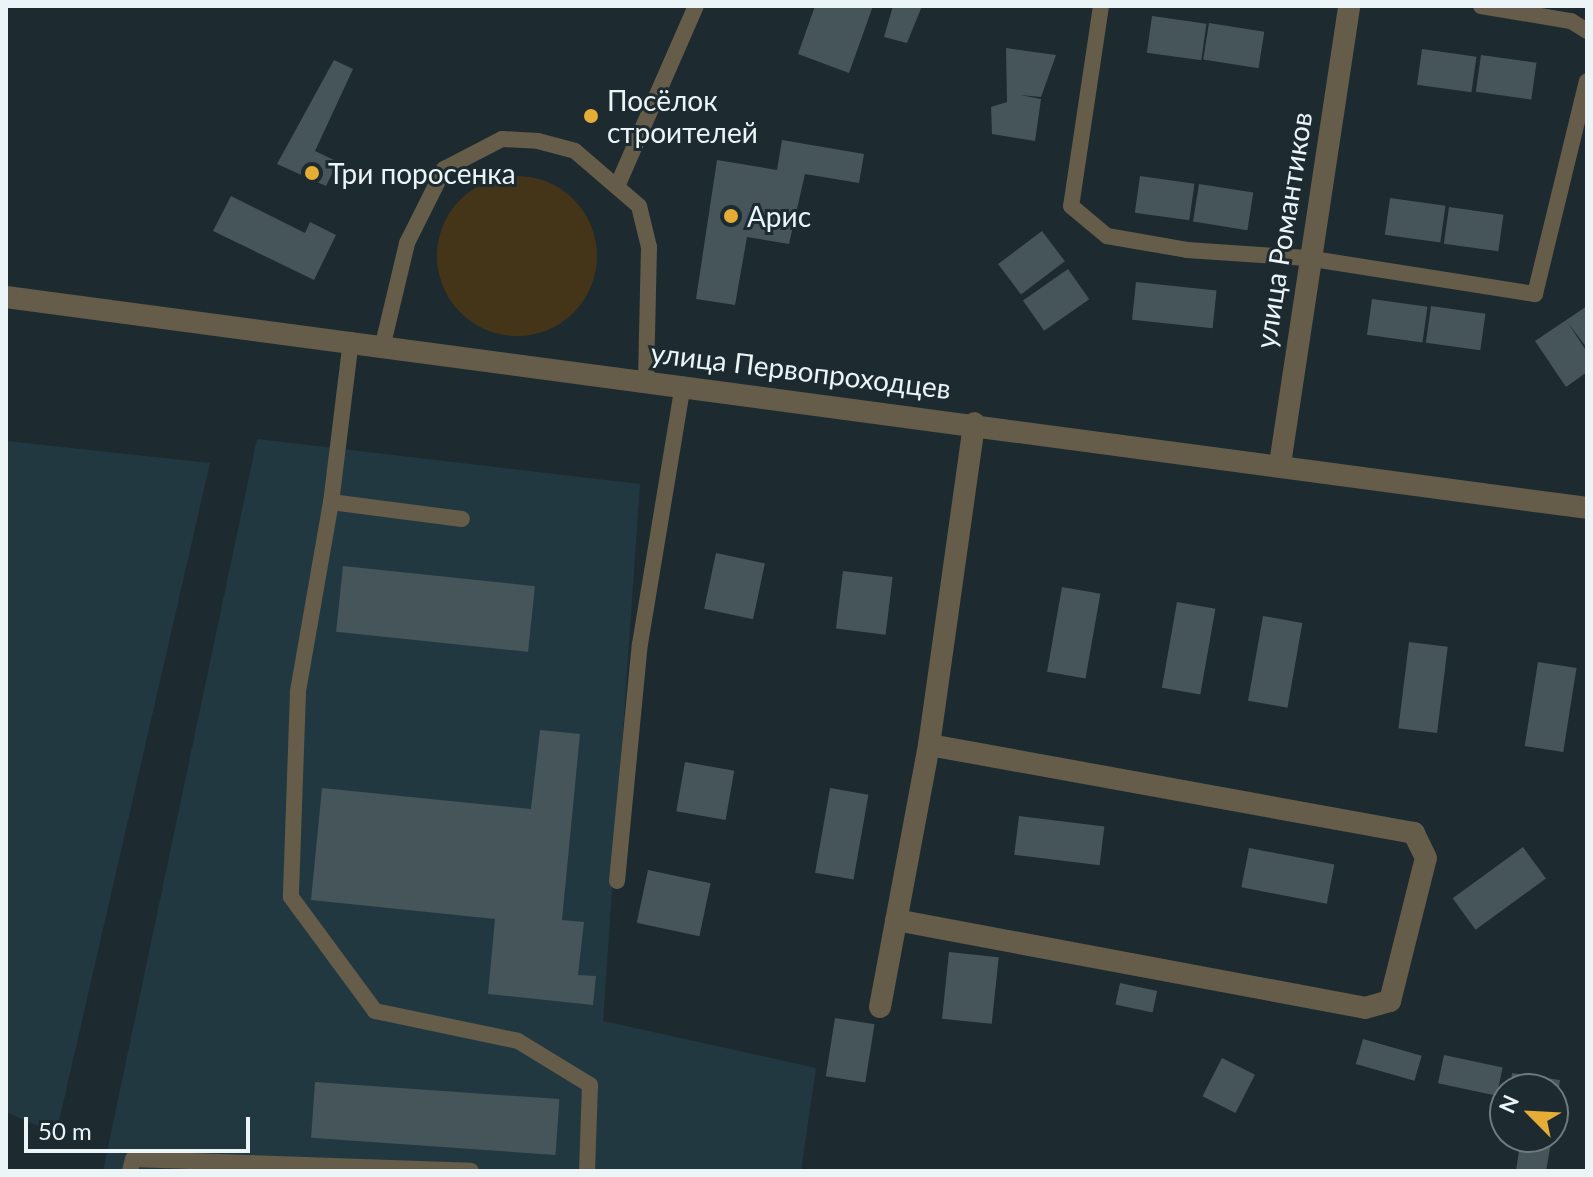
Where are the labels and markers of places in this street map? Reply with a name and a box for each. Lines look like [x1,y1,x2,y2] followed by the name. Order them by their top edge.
[607,83,758,149] place label: Посёлок строителей
[582,107,600,125] marker: Посёлок строителей
[328,156,516,190] place label: Три поросенка
[303,164,321,182] marker: Три поросенка
[747,199,811,233] place label: Арис
[722,207,740,225] marker: Арис

